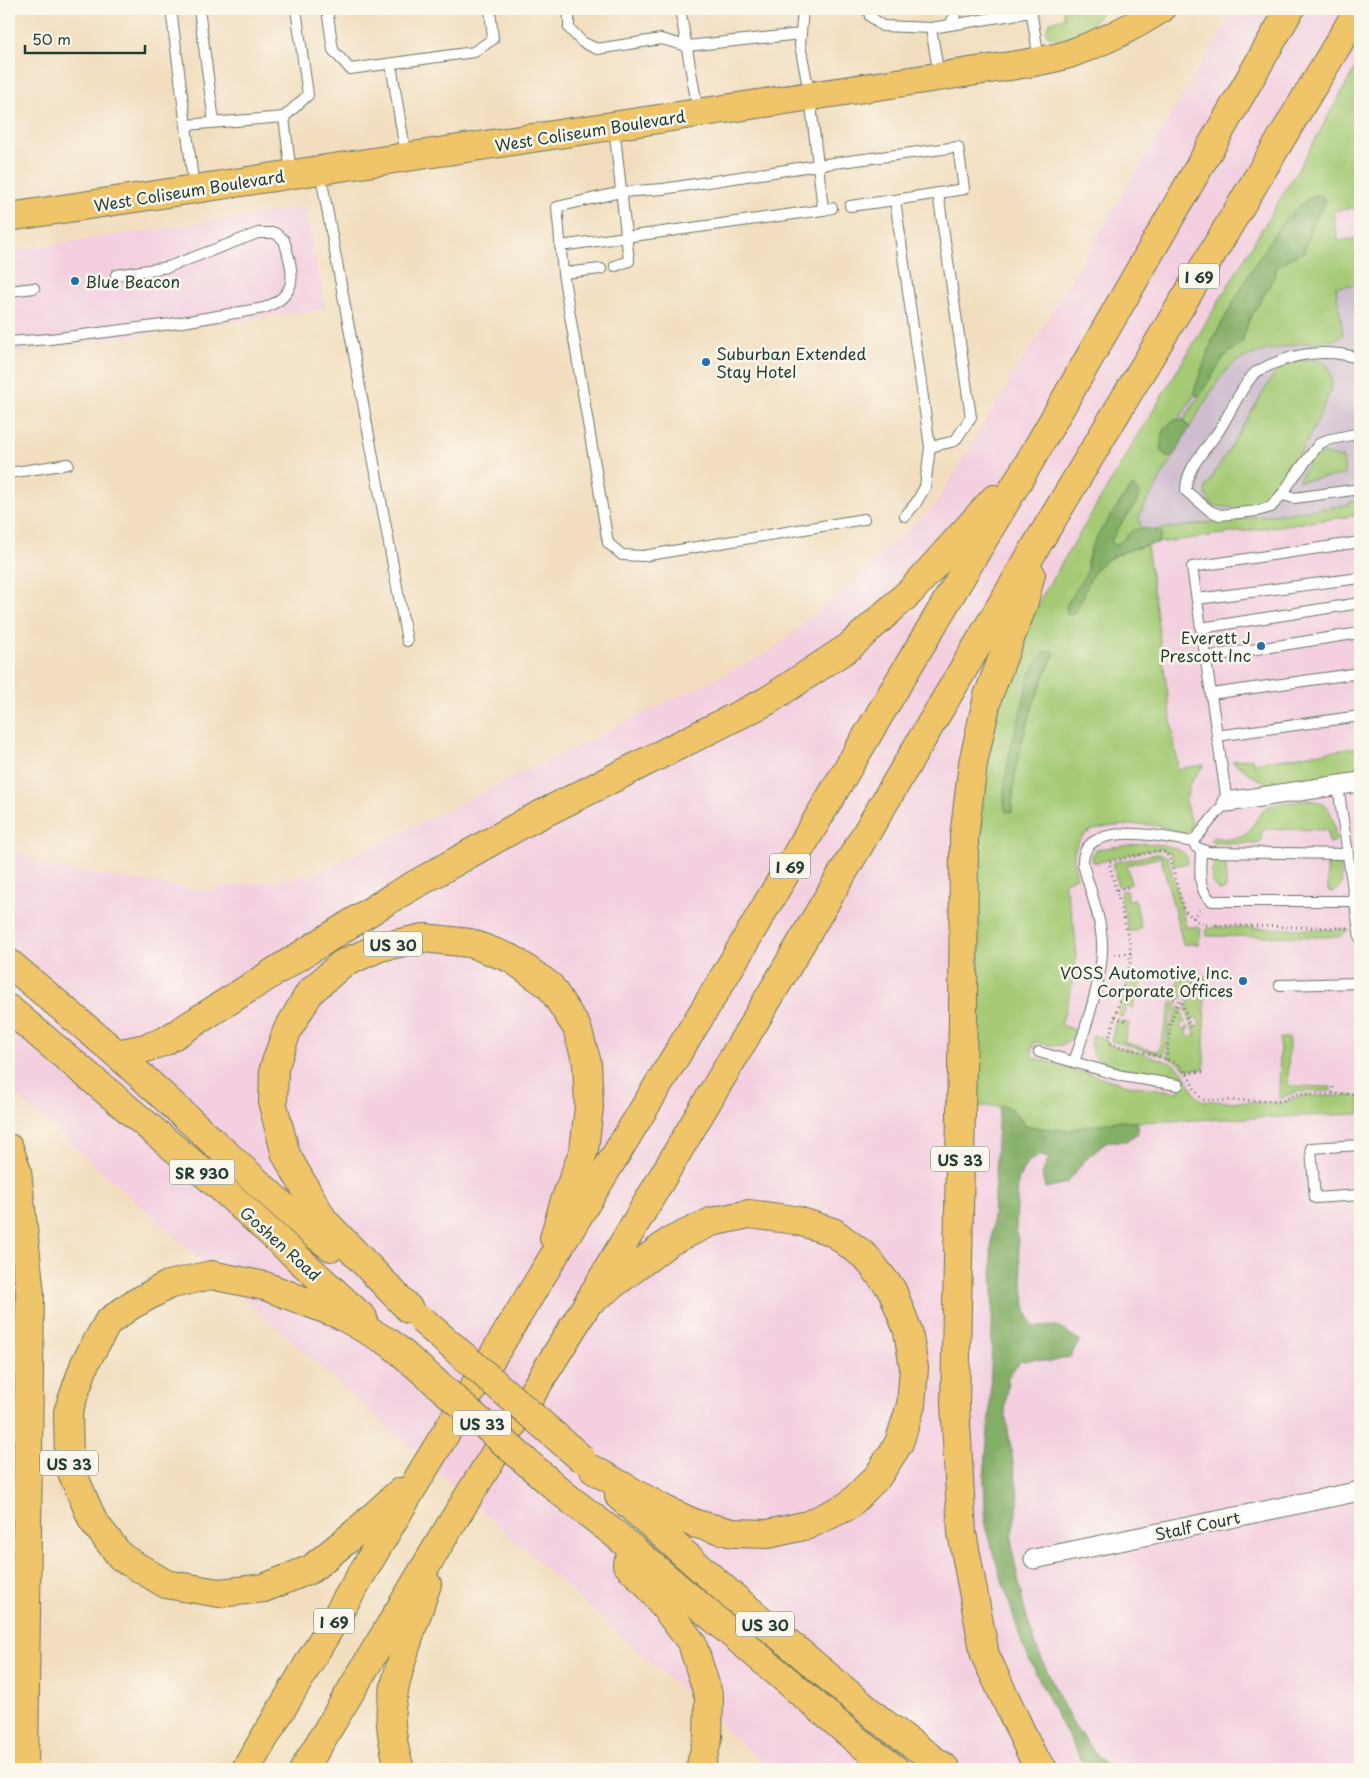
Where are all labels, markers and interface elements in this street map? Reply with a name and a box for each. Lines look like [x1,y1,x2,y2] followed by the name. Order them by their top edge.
[25,22,145,54] scale bar
[32,27,71,50] text: 50 m
[493,103,687,157] street label: West Coliseum Boulevard
[92,163,286,217] street label: West Coliseum Boulevard
[1179,264,1219,288] road number: I 69
[85,269,180,293] place label: Blue Beacon
[69,275,81,287] marker: Blue Beacon
[716,341,866,383] place label: Suburban Extended Stay Hotel
[700,356,712,368] marker: Suburban Extended Stay Hotel
[1160,625,1251,667] place label: Everett J Prescott Inc
[1255,640,1267,652] marker: Everett J Prescott Inc
[770,854,810,878] road number: I 69
[364,932,422,956] road number: US 30
[1060,960,1233,1002] place label: VOSS Automotive, Inc. Corporate Offices
[1237,975,1249,987] marker: VOSS Automotive, Inc. Corporate Offices
[931,1146,989,1172] road number: US 33
[170,1160,234,1184] road number: SR 930
[235,1200,327,1286] street label: Goshen Road
[453,1410,511,1436] road number: US 33
[40,1450,98,1476] road number: US 33
[1152,1504,1242,1546] street label: Stalf Court
[314,1608,354,1634] road number: I 69
[736,1612,794,1636] road number: US 30

